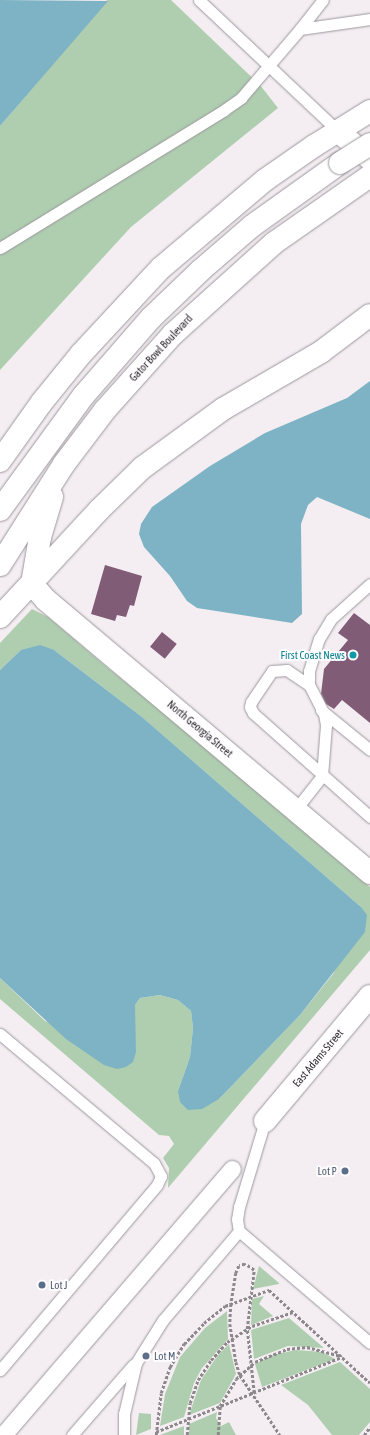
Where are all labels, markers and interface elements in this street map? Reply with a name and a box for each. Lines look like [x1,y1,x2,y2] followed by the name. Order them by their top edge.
[127,312,195,384] street label: Gator Bowl Boulevard
[281,648,345,662] place label: First Coast News
[348,650,358,660] marker: First Coast News
[164,698,236,760] street label: North Georgia Street
[290,1026,346,1090] street label: East Adams Street
[318,1164,337,1178] place label: Lot P
[340,1166,350,1176] marker: Lot P
[50,1278,68,1292] place label: Lot J
[37,1280,47,1290] marker: Lot J
[154,1349,175,1363] place label: Lot M
[141,1351,151,1361] marker: Lot M

